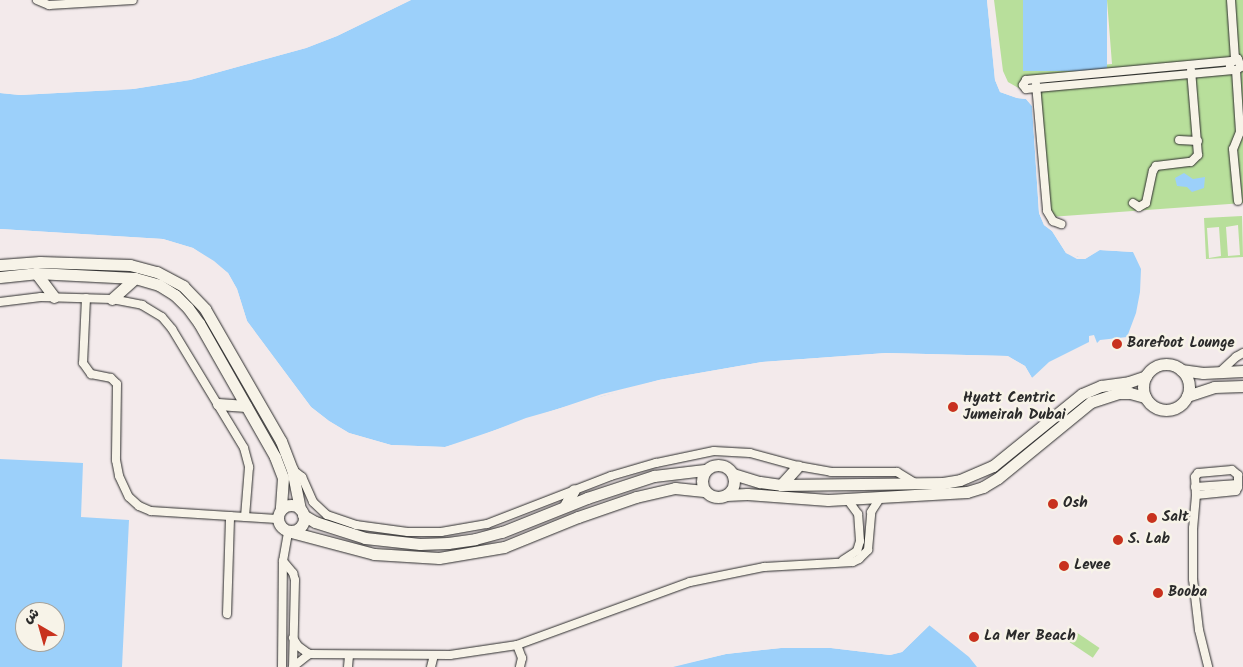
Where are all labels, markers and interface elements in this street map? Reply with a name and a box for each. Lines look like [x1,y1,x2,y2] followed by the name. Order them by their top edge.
[1127,335,1235,353] place label: Barefoot Lounge
[1111,338,1123,350] marker: Barefoot Lounge
[963,389,1066,424] place label: Hyatt Centric Jumeirah Dubai
[947,401,959,413] marker: Hyatt Centric Jumeirah Dubai
[1063,495,1088,513] place label: Osh
[1047,498,1059,510] marker: Osh
[1162,509,1189,527] place label: Salt
[1146,512,1158,524] marker: Salt
[1128,531,1170,549] place label: S. Lab
[1112,534,1124,546] marker: S. Lab
[1074,557,1110,575] place label: Levee
[1058,560,1070,572] marker: Levee
[1168,584,1207,602] place label: Booba
[1152,587,1164,599] marker: Booba
[15,602,65,652] north arrow
[19,603,44,629] text: ش
[984,628,1076,646] place label: La Mer Beach
[968,631,980,643] marker: La Mer Beach

